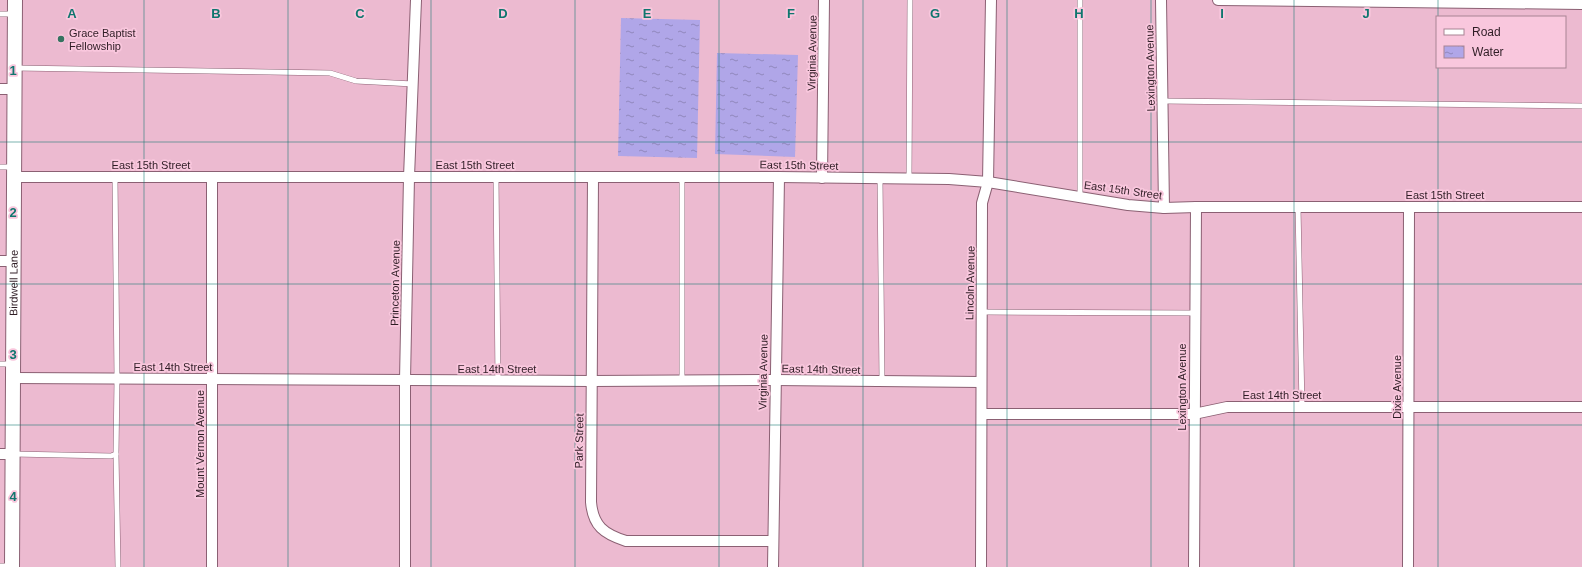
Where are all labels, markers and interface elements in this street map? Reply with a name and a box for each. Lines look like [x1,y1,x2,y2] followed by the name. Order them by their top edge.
[67,6,77,21] text: A
[211,6,221,21] text: B
[355,6,365,21] text: C
[498,6,508,21] text: D
[643,6,652,21] text: E
[787,6,795,21] text: F
[930,6,940,21] text: G
[1074,6,1084,21] text: H
[1220,6,1224,21] text: I
[1362,6,1370,21] text: J
[805,15,819,91] street label: Virginia Avenue
[1436,16,1566,68] legend
[1143,24,1157,112] street label: Lexington Avenue
[1472,25,1501,39] text: Road
[69,27,136,52] place label: Grace Baptist Fellowship
[56,34,66,44] marker: Grace Baptist Fellowship
[1472,45,1504,59] text: Water
[9,63,17,78] text: 1
[759,158,839,172] street label: East 15th Street
[112,159,190,171] street label: East 15th Street
[436,159,514,171] street label: East 15th Street
[1083,179,1163,201] street label: East 15th Street
[1406,189,1484,201] street label: East 15th Street
[9,205,17,220] text: 2
[388,240,402,326] street label: Princeton Avenue
[963,246,977,320] street label: Lincoln Avenue
[7,250,20,316] street label: Birdwell Lane
[756,334,770,410] street label: Virginia Avenue
[1176,343,1188,431] street label: Lexington Avenue
[9,347,17,362] text: 3
[1391,355,1403,419] street label: Dixie Avenue
[134,361,212,373] street label: East 14th Street
[781,362,861,376] street label: East 14th Street
[458,363,536,375] street label: East 14th Street
[1243,389,1321,401] street label: East 14th Street
[194,390,206,498] street label: Mount Vernon Avenue
[573,413,585,469] street label: Park Street
[9,489,17,504] text: 4

